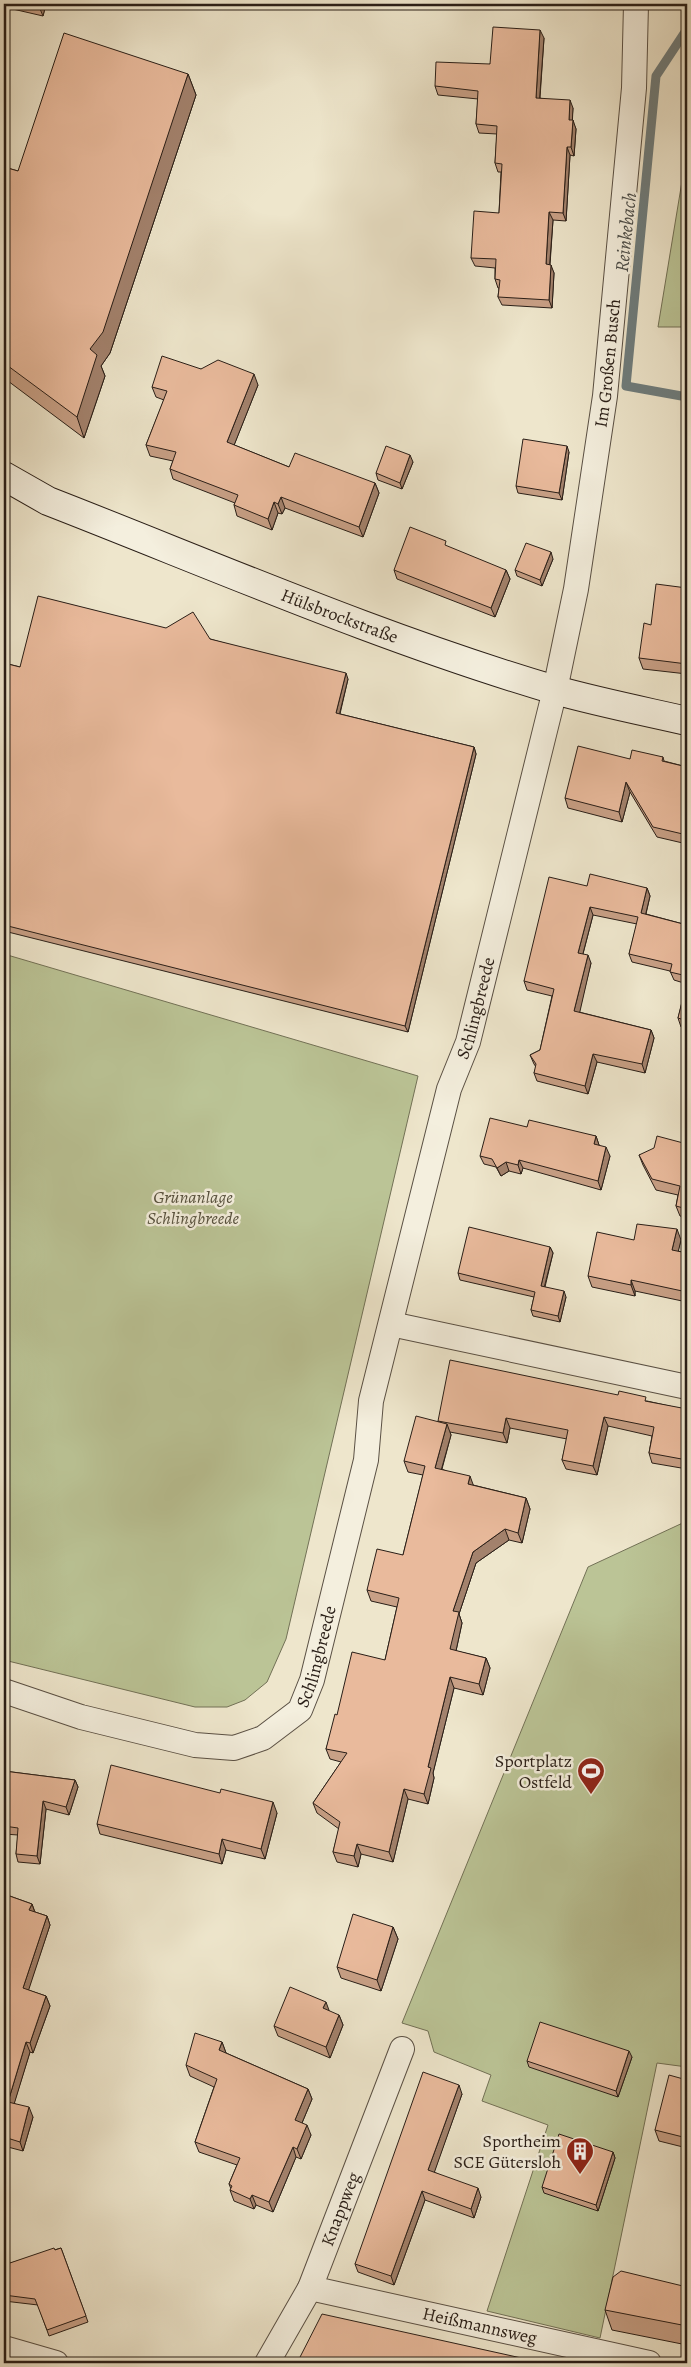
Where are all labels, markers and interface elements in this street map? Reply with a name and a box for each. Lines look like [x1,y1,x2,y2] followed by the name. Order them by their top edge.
[609,191,643,273] water label: Reinkebach
[588,297,626,429] street label: Im Großen Busch
[277,583,401,649] street label: Hülsbrockstraße
[450,955,501,1063] street label: Schlingbreede
[147,1185,239,1230] park label: Grünanlage Schlingbreede
[290,1603,342,1711] street label: Schlingbreede
[495,1749,572,1794] place label: Sportplatz Ostfeld
[576,1756,606,1795] sports icon: Sportplatz Ostfeld
[454,2129,561,2174] place label: Sportheim SCE Gütersloh
[565,2136,595,2175] building icon: Sportheim SCE Gütersloh
[315,2169,366,2250] street label: Knappweg
[420,2301,539,2350] street label: Heißmannsweg

